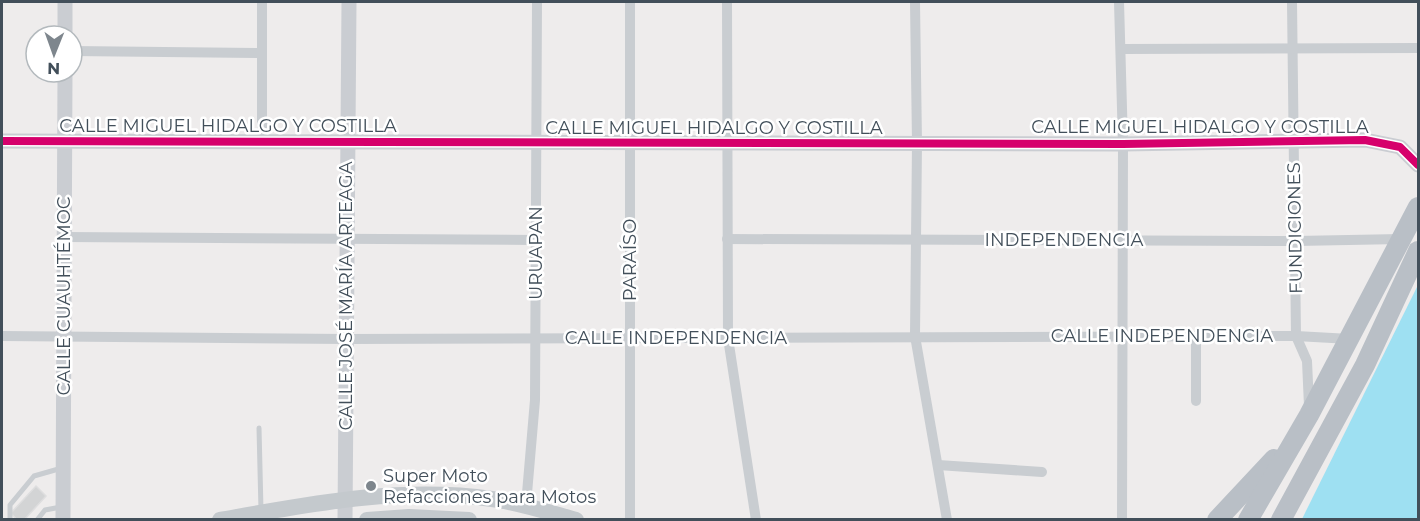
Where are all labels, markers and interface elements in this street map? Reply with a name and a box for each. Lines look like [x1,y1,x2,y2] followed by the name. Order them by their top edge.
[24,24,84,84] north arrow
[47,59,60,78] text: N
[59,115,397,137] street label: CALLE MIGUEL HIDALGO Y COSTILLA
[1031,116,1369,138] street label: CALLE MIGUEL HIDALGO Y COSTILLA
[545,117,883,139] street label: CALLE MIGUEL HIDALGO Y COSTILLA
[335,161,357,431] street label: CALLE JOSÉ MARÍA ARTEAGA
[1283,162,1307,294] street label: FUNDICIONES
[53,196,75,396] street label: CALLE CUAUHTÉMOC
[525,206,547,300] street label: URUAPAN
[619,219,641,301] street label: PARAÍSO
[984,229,1144,251] street label: INDEPENDENCIA
[1051,325,1273,347] street label: CALLE INDEPENDENCIA
[565,327,787,349] street label: CALLE INDEPENDENCIA
[383,465,596,508] place label: Super Moto Refacciones para Motos
[364,479,378,493] marker: Super Moto Refacciones para Motos

